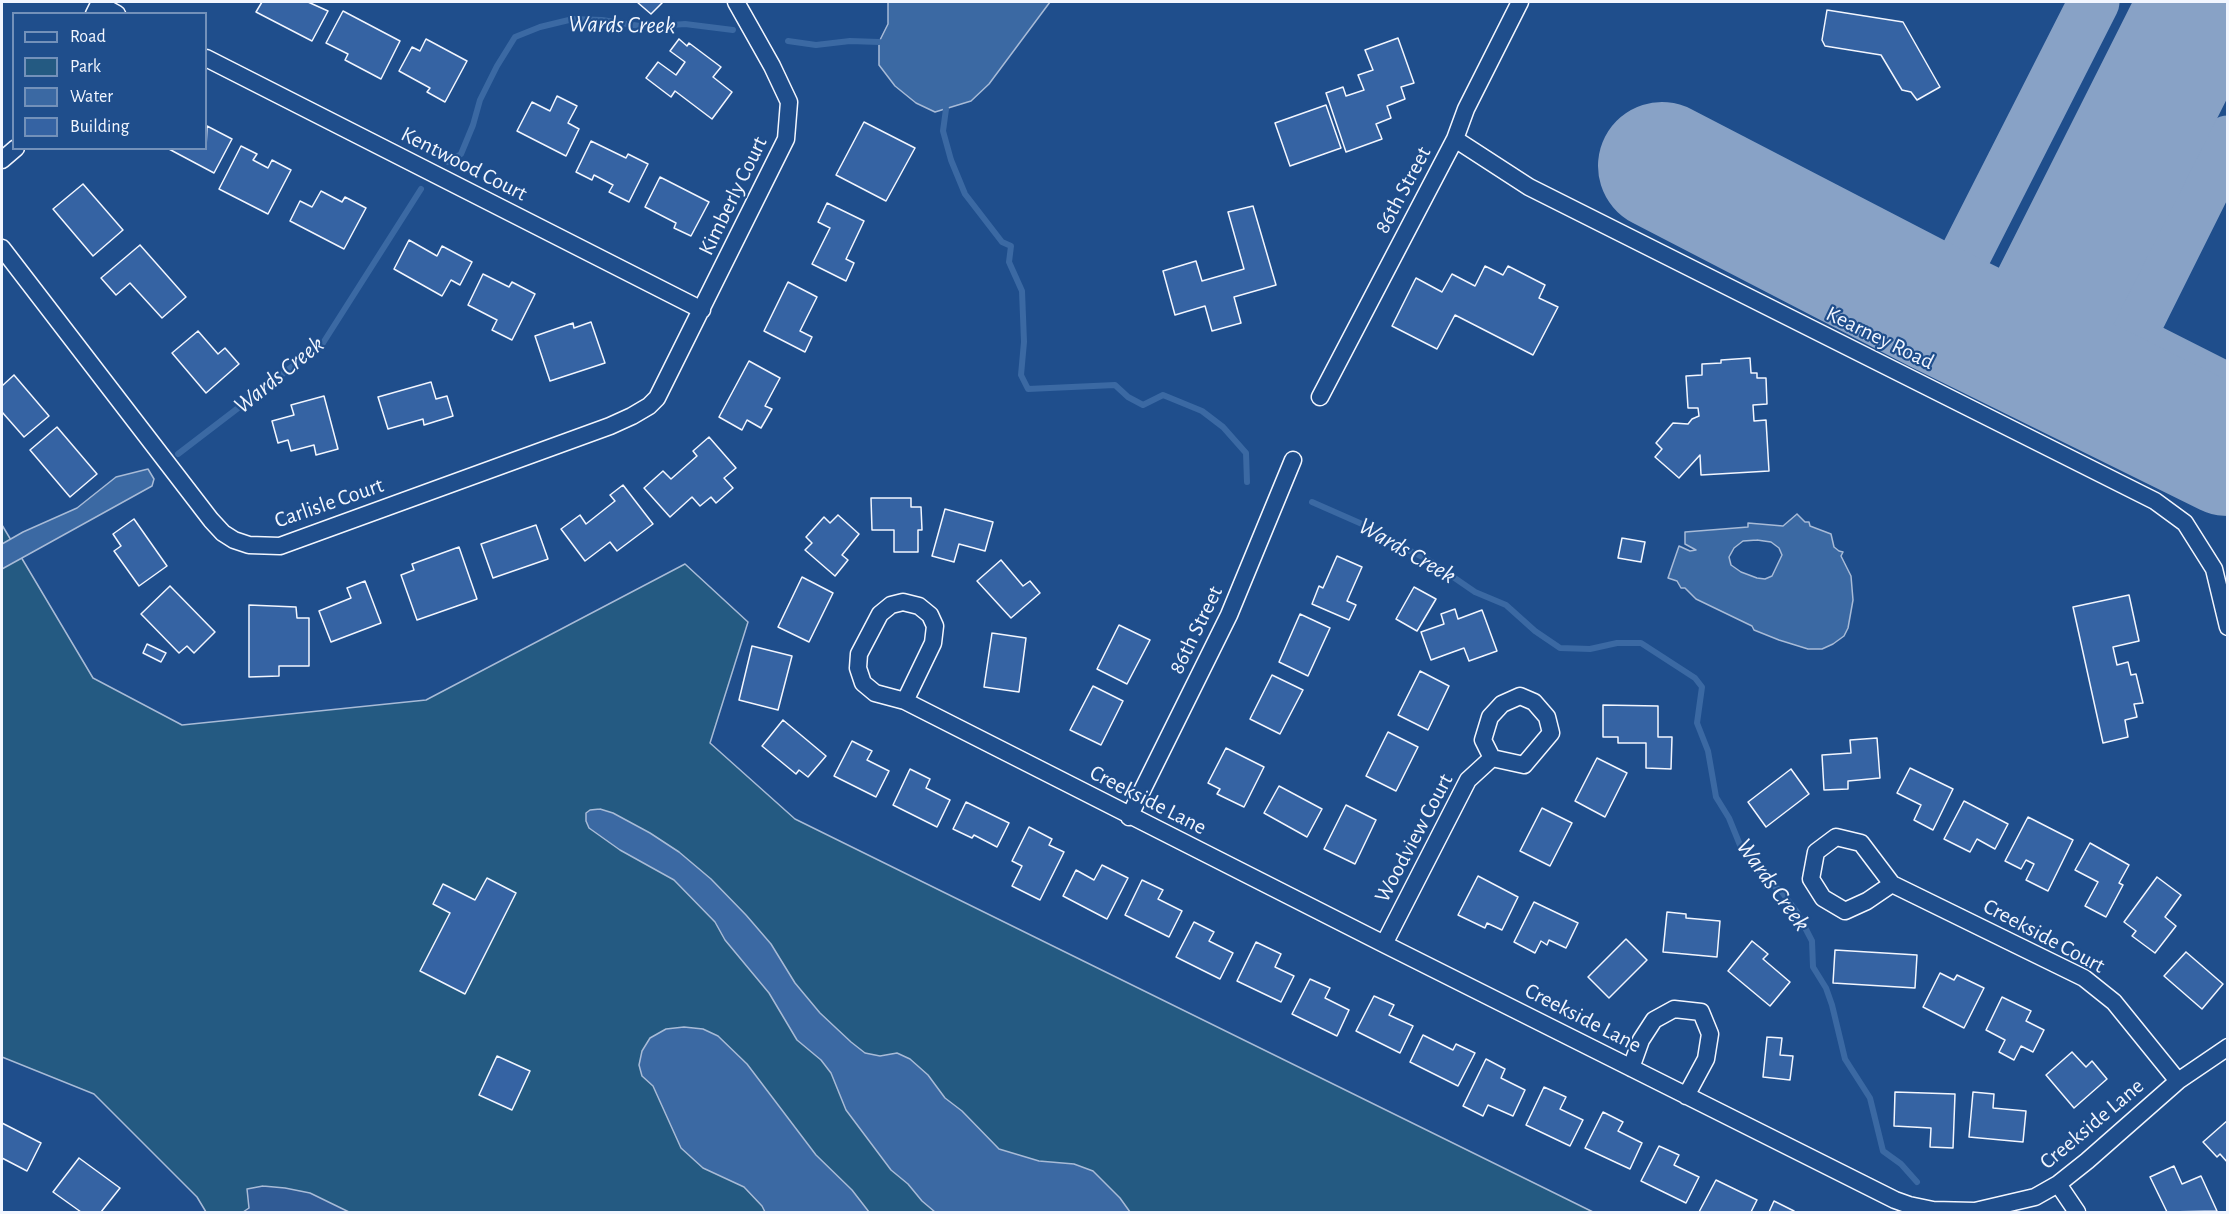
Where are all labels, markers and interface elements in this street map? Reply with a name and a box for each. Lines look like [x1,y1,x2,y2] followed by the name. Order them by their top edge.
[568,10,676,40] water label: Wards Creek
[12,12,207,150] legend
[70,28,106,46] text: Road
[70,58,101,76] text: Park
[70,88,113,106] text: Water
[70,118,129,136] text: Building
[396,121,532,207] street label: Kentwood Court
[693,132,773,260] street label: Kimberly Court
[1369,142,1437,238] street label: 86th Street
[1822,300,1938,376] street label: Kearney Road
[228,330,330,420] water label: Wards Creek
[271,472,387,534] street label: Carlisle Court
[1353,512,1461,590] water label: Wards Creek
[1163,582,1229,678] street label: 86th Street
[1085,759,1211,841] street label: Creekside Lane
[1369,769,1459,907] street label: Woodview Court
[1730,833,1816,937] water label: Wards Creek
[1979,893,2109,979] street label: Creekside Court
[1520,977,1646,1059] street label: Creekside Lane
[2035,1073,2149,1175] street label: Creekside Lane

